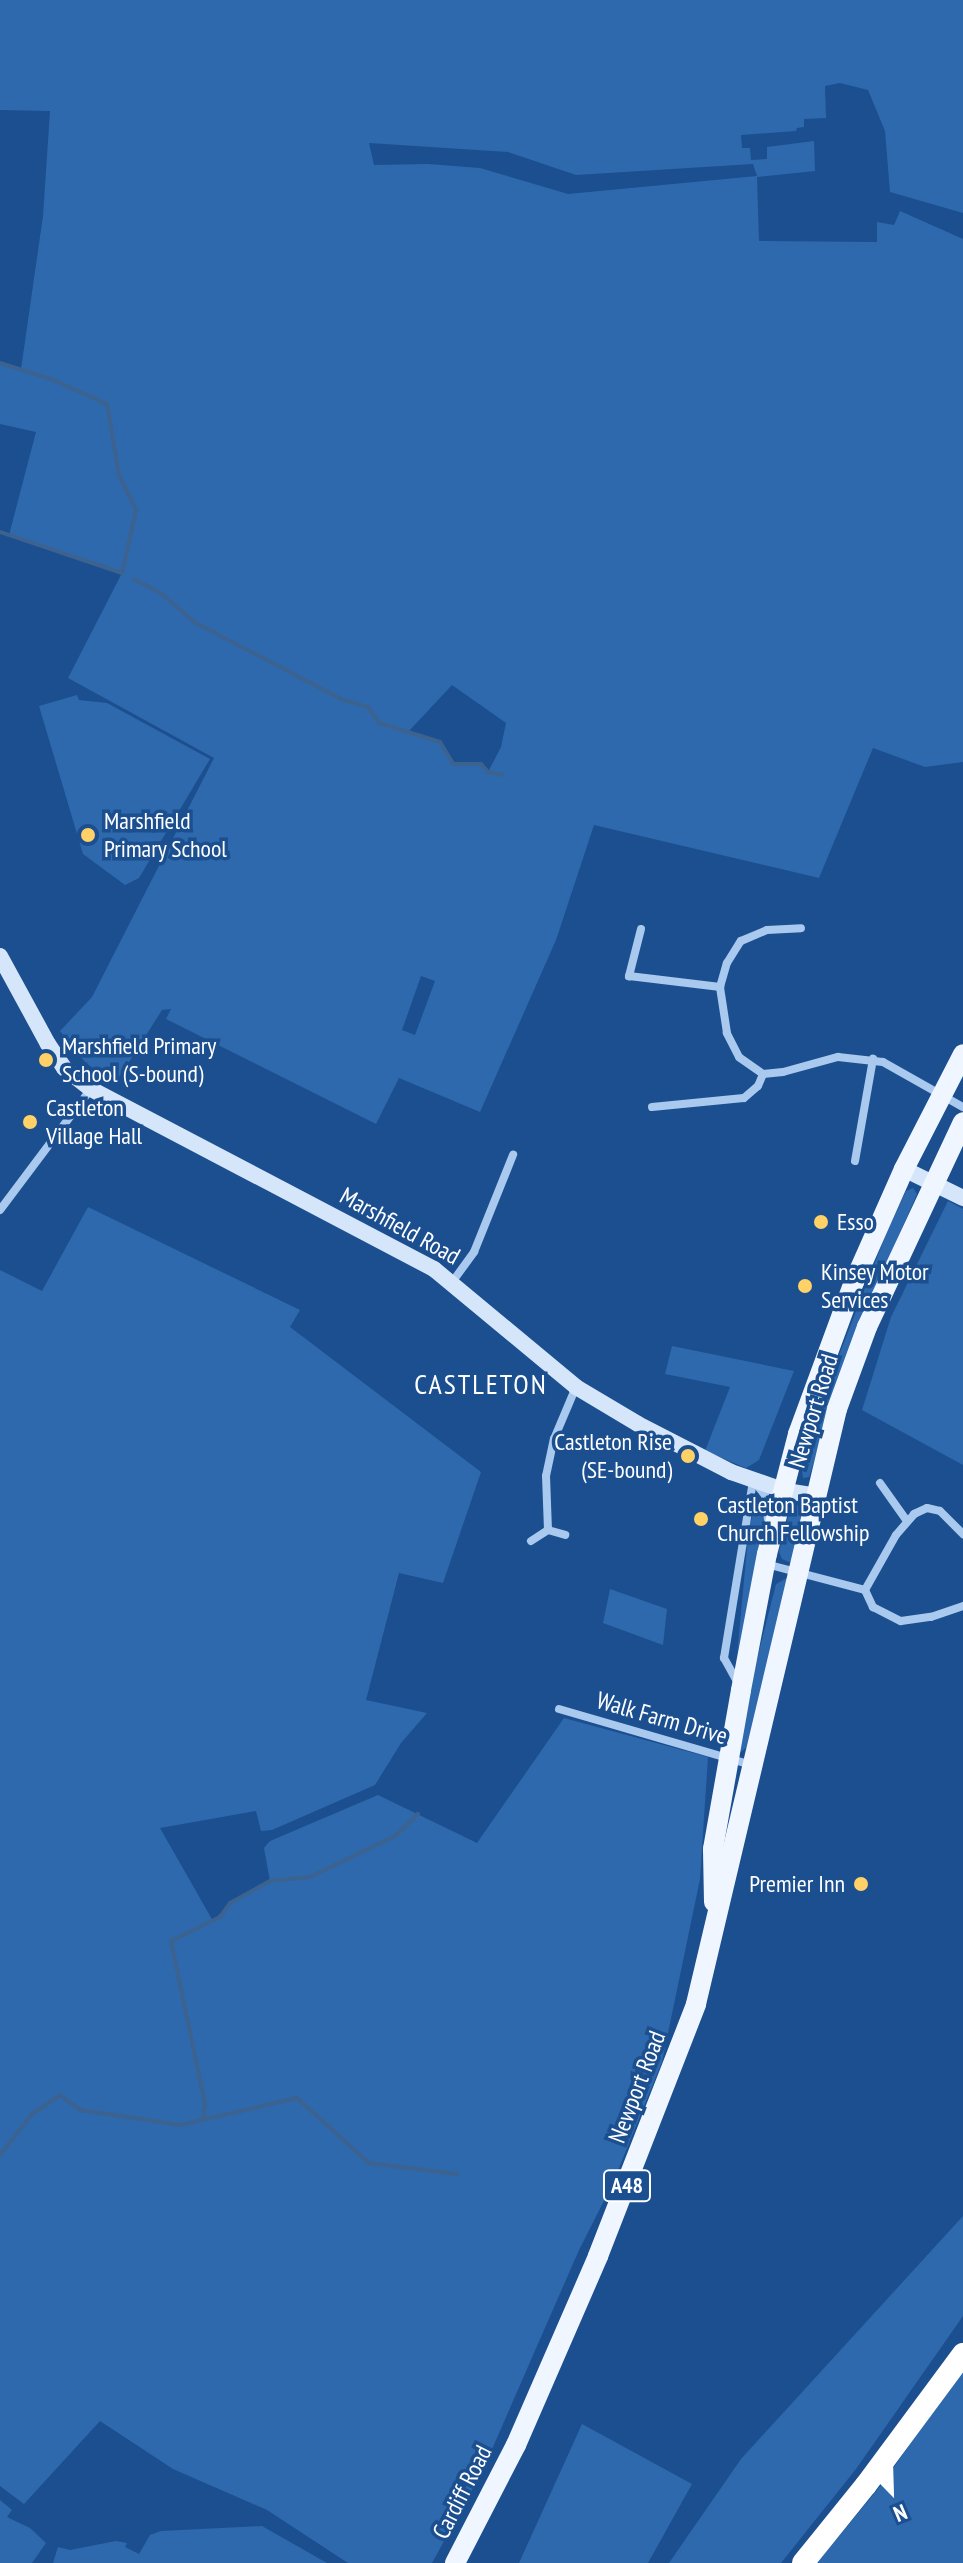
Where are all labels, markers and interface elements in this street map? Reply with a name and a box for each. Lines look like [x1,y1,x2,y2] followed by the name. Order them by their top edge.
[104,807,228,863] place label: Marshfield Primary School
[79,826,97,844] marker: Marshfield Primary School
[62,1032,216,1088] place label: Marshfield Primary School (S-bound)
[37,1051,55,1069] marker: Marshfield Primary School (S-bound)
[46,1094,142,1150] place label: Castleton Village Hall
[21,1113,39,1131] marker: Castleton Village Hall
[335,1181,465,1271] street label: Marshfield Road
[837,1208,874,1236] place label: Esso
[812,1213,830,1231] marker: Esso
[821,1258,929,1314] place label: Kinsey Motor Services
[796,1277,814,1295] marker: Kinsey Motor Services
[782,1351,844,1471] street label: Newport Road
[414,1367,548,1401] district label: CASTLETON
[554,1428,672,1484] place label: Castleton Rise (SE-bound)
[679,1447,697,1465] marker: Castleton Rise (SE-bound)
[717,1491,869,1547] place label: Castleton Baptist Church Fellowship
[692,1510,710,1528] marker: Castleton Baptist Church Fellowship
[593,1686,731,1750] street label: Walk Farm Drive
[749,1870,845,1898] place label: Premier Inn
[852,1875,870,1893] marker: Premier Inn
[603,2027,671,2147] street label: Newport Road
[601,2168,653,2204] road number: A48
[426,2441,498,2543] street label: Cardiff Road
[851,2451,931,2531] north arrow
[889,2498,911,2528] text: N

